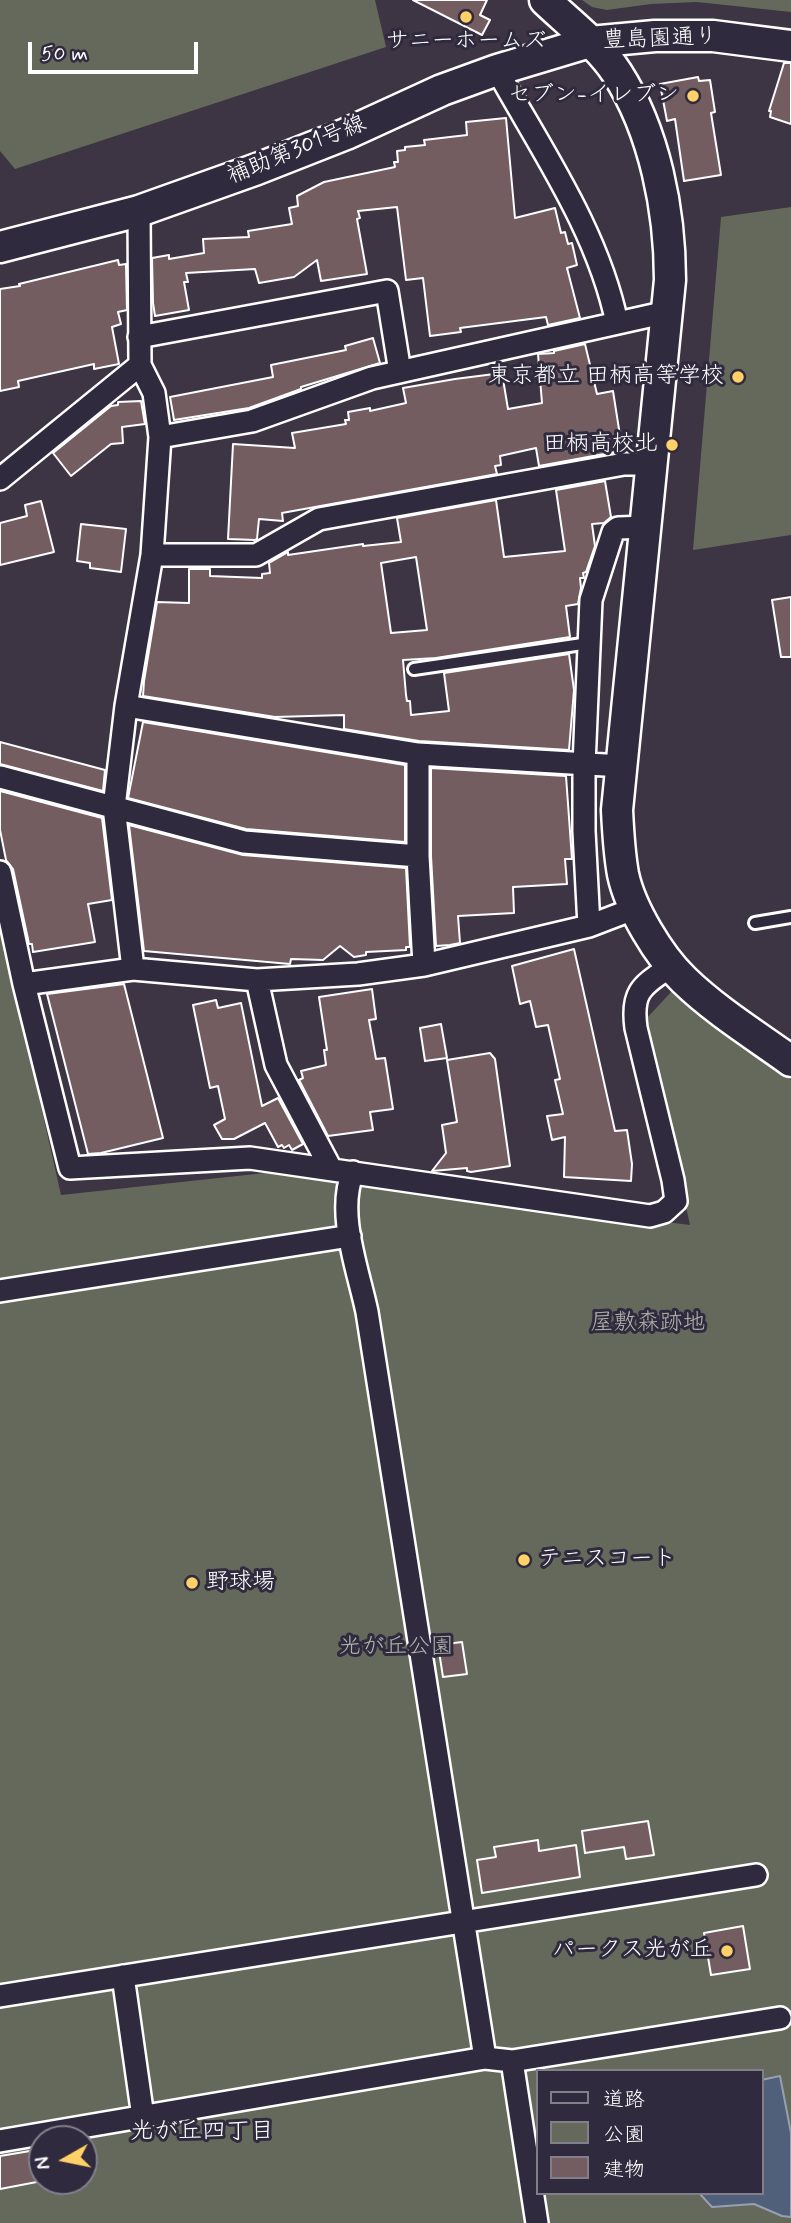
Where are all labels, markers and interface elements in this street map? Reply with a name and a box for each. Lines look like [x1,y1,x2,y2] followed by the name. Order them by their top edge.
[458,9,474,25] marker: サニーホームズ
[602,24,718,56] street label: 豊島園通り
[32,28,201,72] scale bar
[386,28,546,56] place label: サニーホームズ
[41,40,88,68] text: 50 m
[508,82,679,110] place label: セブン-イレブン
[685,88,701,104] marker: セブン-イレブン
[223,111,371,191] street label: 補助第301号線
[488,363,724,391] place label: 東京都立 田柄高等学校
[730,369,746,385] marker: 東京都立 田柄高等学校
[543,431,658,459] place label: 田柄高校北
[664,437,680,453] marker: 田柄高校北
[591,1310,705,1338] park label: 屋敷森跡地
[538,1546,676,1574] place label: テニスコート
[516,1552,532,1568] marker: テニスコート
[206,1569,275,1597] place label: 野球場
[184,1575,200,1591] marker: 野球場
[339,1634,453,1662] park label: 光が丘公園
[552,1937,713,1965] place label: パークス光が丘
[719,1943,735,1959] marker: パークス光が丘
[536,2069,763,2195] legend
[603,2086,645,2114] text: 道路
[130,2119,274,2147] district label: 光が丘四丁目
[603,2121,645,2149] text: 公園
[28,2125,98,2195] north arrow
[30,2155,57,2171] text: N
[603,2156,645,2184] text: 建物

